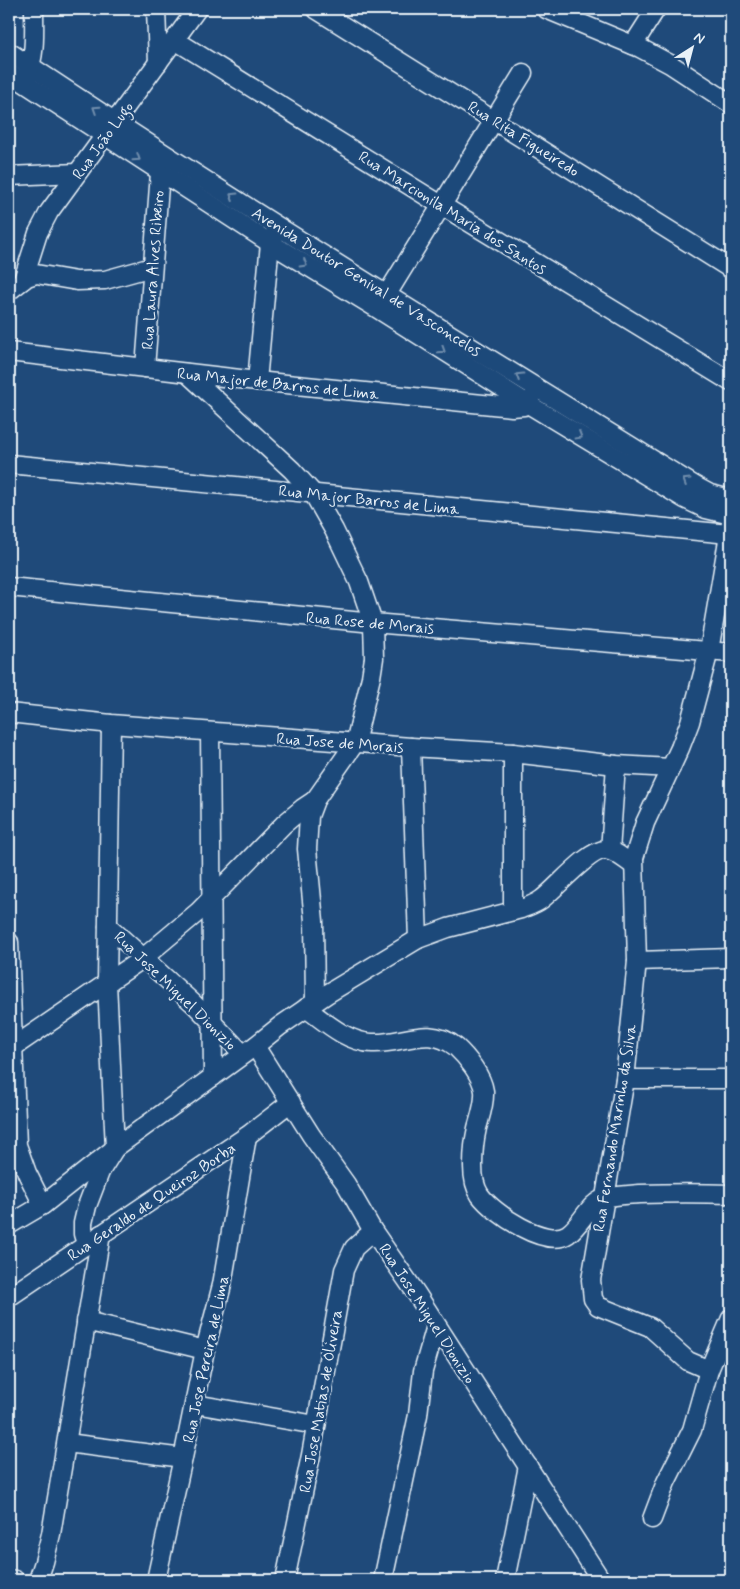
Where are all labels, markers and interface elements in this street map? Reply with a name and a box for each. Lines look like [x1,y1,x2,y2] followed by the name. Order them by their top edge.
[668,22,718,72] north arrow
[690,28,708,48] text: N
[463,96,583,182] street label: Rua Rita Figueiredo
[68,98,139,185] street label: Rua João Lugo
[93,106,102,115] one-way arrow
[354,147,550,280] street label: Rua Marcionila Maria dos Santos
[131,152,141,161] one-way arrow
[137,189,170,350] street label: Rua Laura Alves Ribeiro
[230,193,239,203] one-way arrow
[247,203,485,362] street label: Avenida Doutor Genival de Vasconcelos
[298,257,307,267] one-way arrow
[436,343,445,353] one-way arrow
[176,363,380,406] street label: Rua Major de Barros de Lima
[516,372,525,382] one-way arrow
[574,429,583,439] one-way arrow
[683,478,692,487] one-way arrow
[277,481,461,520] street label: Rua Major Barros de Lima
[305,607,435,640] street label: Rua Rose de Morais
[275,729,404,758] street label: Rua Jose de Morais
[109,927,241,1055] street label: Rua Jose Miguel Dionizio
[589,1023,642,1234] street label: Rua Fernando Marinho da Silva
[64,1138,240,1267] street label: Rua Geraldo de Queiroz Borba
[374,1240,480,1388] street label: Rua Jose Miguel Dionizio
[178,1274,235,1445] street label: Rua Jose Pereira de Lima
[295,1308,348,1495] street label: Rua Jose Matias de Oliveira

